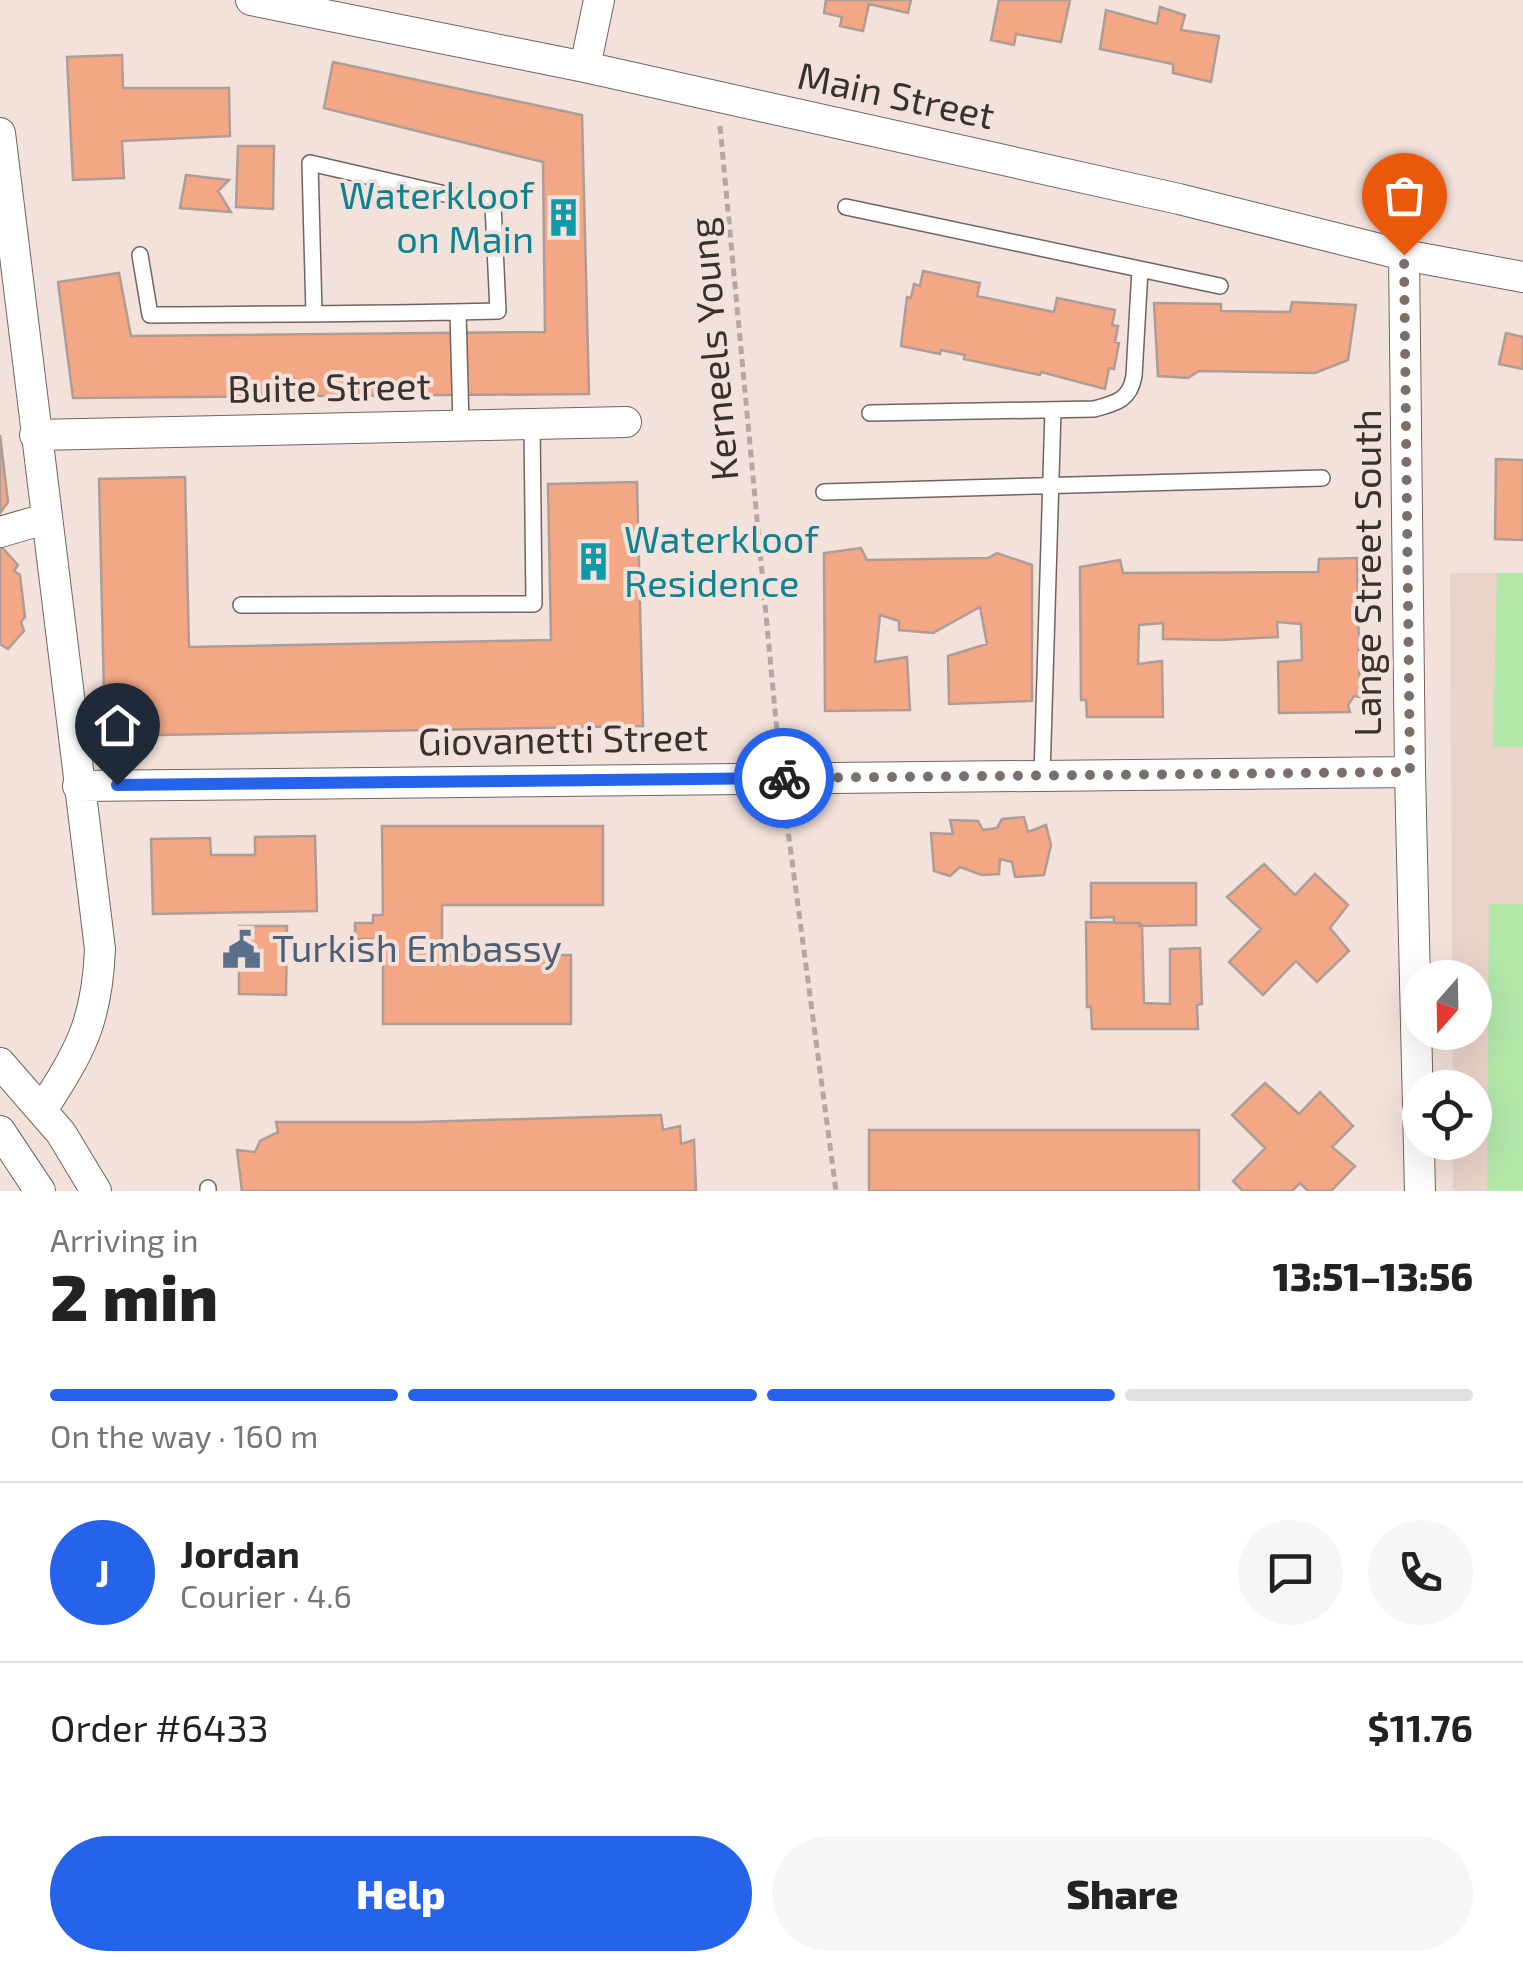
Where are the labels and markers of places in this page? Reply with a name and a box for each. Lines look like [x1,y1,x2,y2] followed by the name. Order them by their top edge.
[1362,153,1447,256] pin
[339,171,536,261] place label: Waterkloof on Main
[543,197,585,239] building icon: Waterkloof on Main
[624,515,820,605] place label: Waterkloof Residence
[573,541,615,583] building icon: Waterkloof Residence
[75,683,160,786] pin
[272,924,562,970] place label: Turkish Embassy
[221,928,263,970] public building icon: Turkish Embassy

